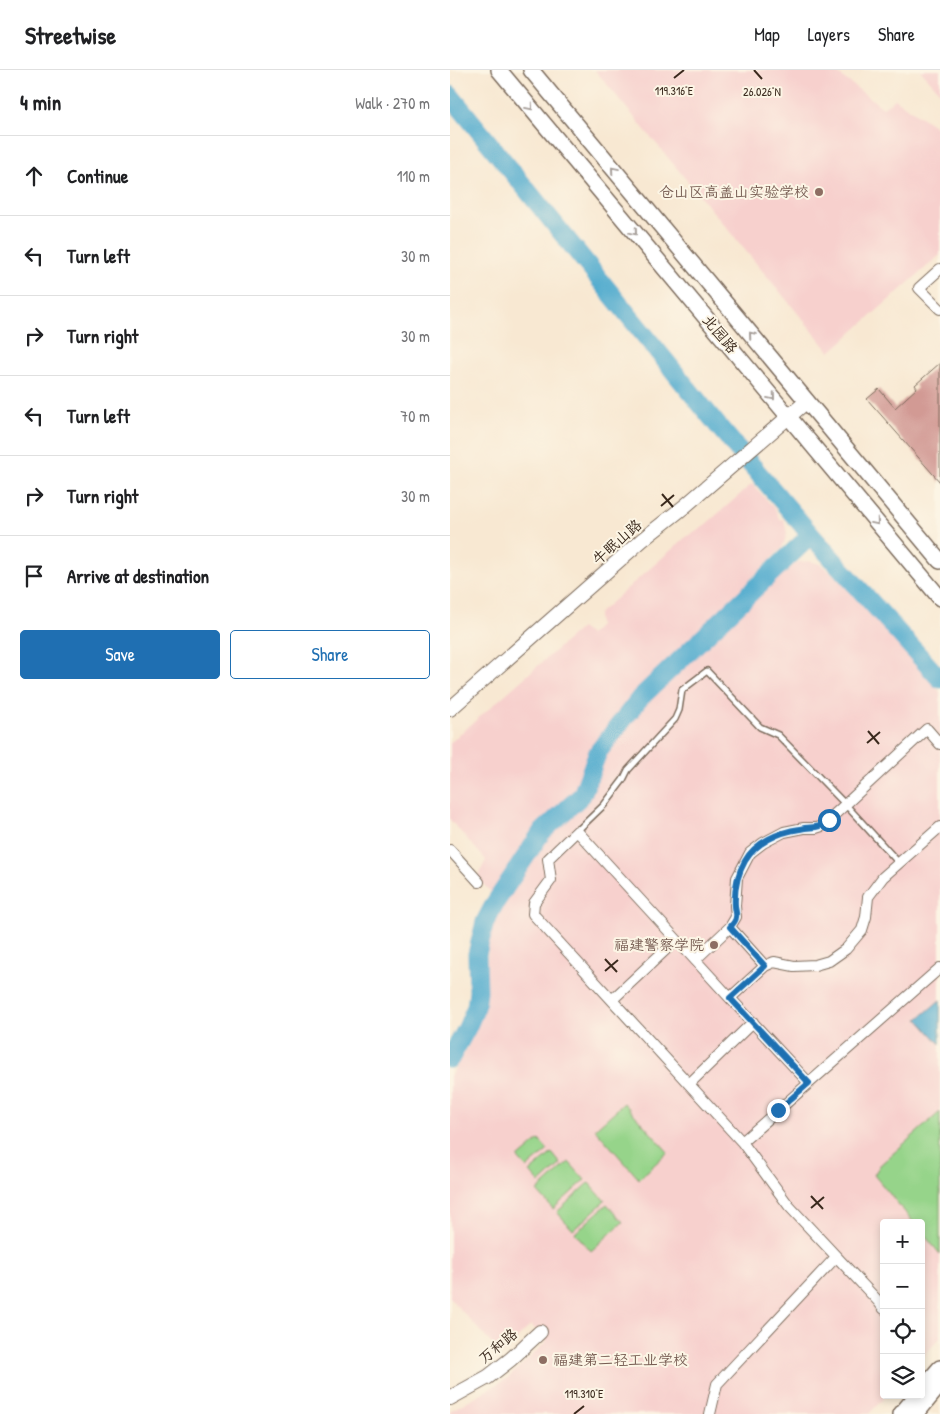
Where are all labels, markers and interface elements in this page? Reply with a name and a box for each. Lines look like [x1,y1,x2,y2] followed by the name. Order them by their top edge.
[25,19,116,51] text: Streetwise
[754,22,780,47] text: Map
[808,22,850,47] text: Layers
[878,22,915,47] text: Share
[655,82,694,99] text: 119.316°E
[743,83,781,100] text: 26.026°N
[20,88,61,117] text: 4 min
[355,92,430,114] text: Walk · 270 m
[525,102,534,111] one-way arrow
[20,162,48,190] icon: ahead
[67,163,128,189] text: Continue
[397,165,430,187] text: 110 m
[612,167,620,176] one-way arrow
[659,181,809,202] place label: 仓山区高盖山实验学校
[813,186,825,198] marker: 仓山区高盖山实验学校
[629,226,637,235] one-way arrow
[20,242,48,270] icon: left
[67,243,130,269] text: Turn left
[401,245,430,267] text: 30 m
[698,310,743,358] street label: 北园路
[20,322,48,350] icon: right
[67,323,138,349] text: Turn right
[401,325,430,347] text: 30 m
[749,332,758,341] one-way arrow
[767,391,775,400] one-way arrow
[20,402,48,430] icon: left
[67,403,130,429] text: Turn left
[400,405,430,427] text: 70 m
[20,482,48,510] icon: right
[67,483,138,509] text: Turn right
[401,485,430,507] text: 30 m
[587,514,646,569] street label: 牛眠山路
[871,516,879,525] one-way arrow
[20,562,48,590] icon: arrive
[67,563,209,589] text: Arrive at destination
[20,630,220,679] button: Save
[230,630,430,679] button: Share
[818,809,841,832] route start
[614,934,704,955] place label: 福建警察学院
[708,939,720,951] marker: 福建警察学院
[767,1099,790,1122] route end
[880,1219,925,1399] map controls
[880,1219,925,1264] button: +
[880,1264,925,1309] button: −
[880,1309,925,1354] button: locate
[474,1323,522,1368] street label: 万和路
[553,1349,688,1370] place label: 福建第二轻工业学校
[537,1354,549,1366] marker: 福建第二轻工业学校
[880,1354,925,1399] button: layers
[565,1385,604,1402] text: 119.310°E

